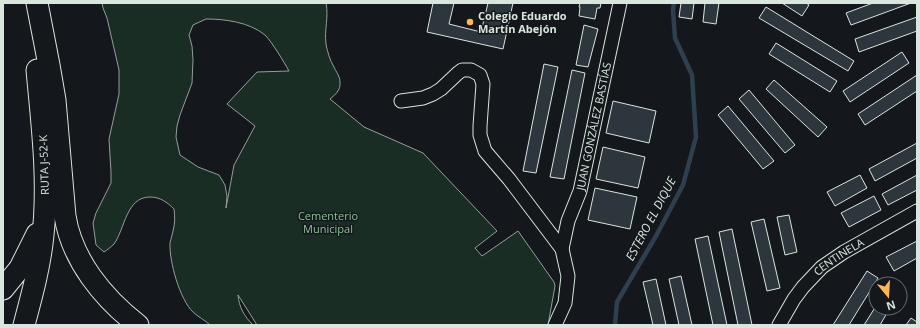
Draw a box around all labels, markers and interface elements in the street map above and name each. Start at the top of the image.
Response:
place label: Colegio Eduardo Martín Abejón [478,8,567,36]
marker: Colegio Eduardo Martín Abejón [465,17,475,27]
street label: JUAN GONZÁLEZ BASTÍAS [572,61,614,193]
street label: RUTA J-52-K [35,134,52,195]
water label: ESTERO EL DIQUE [621,173,680,264]
park label: Cementerio Municipal [298,208,358,236]
street label: CENTINELA [810,234,866,279]
north arrow [868,276,908,316]
text: N [885,297,898,315]

